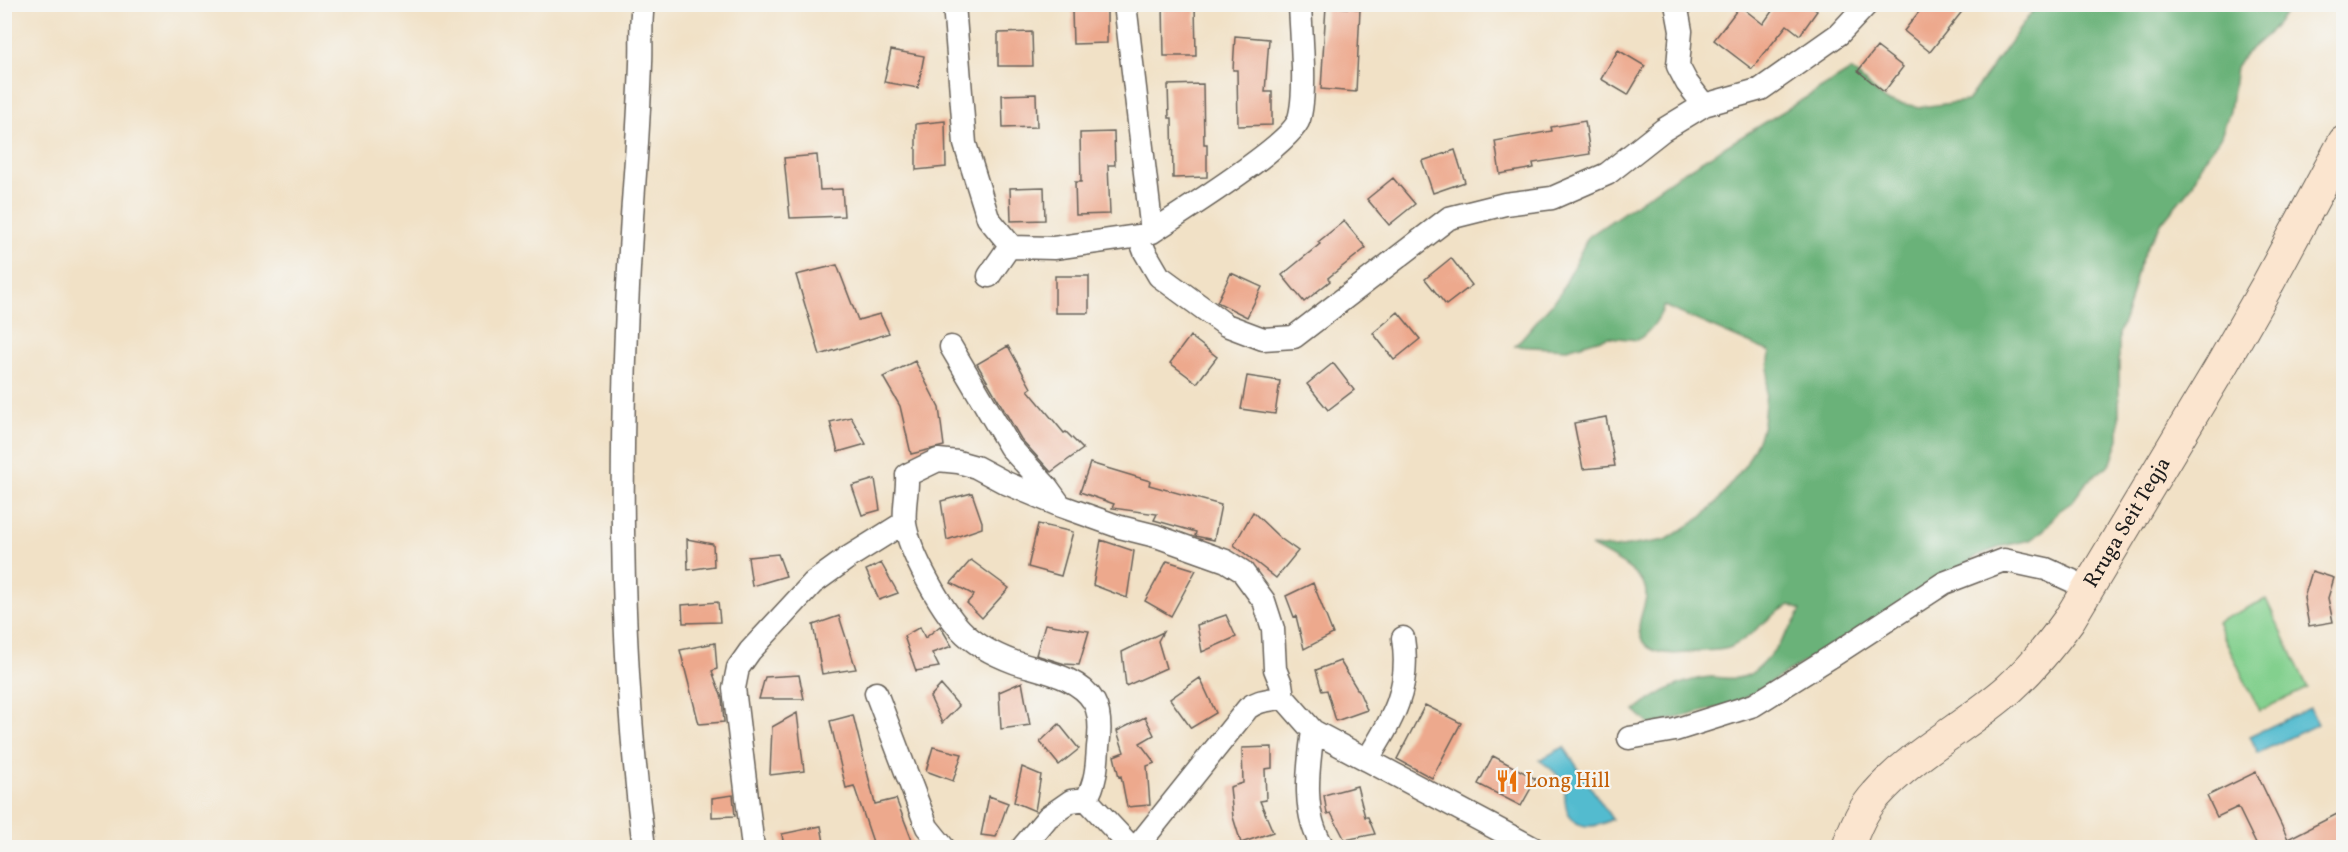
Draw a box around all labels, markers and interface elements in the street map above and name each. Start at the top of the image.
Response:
street label: Rruga Seit Teqja [2077,452,2178,593]
place label: Long Hill [1525,767,1610,796]
restaurant icon: Long Hill [1494,768,1520,794]

